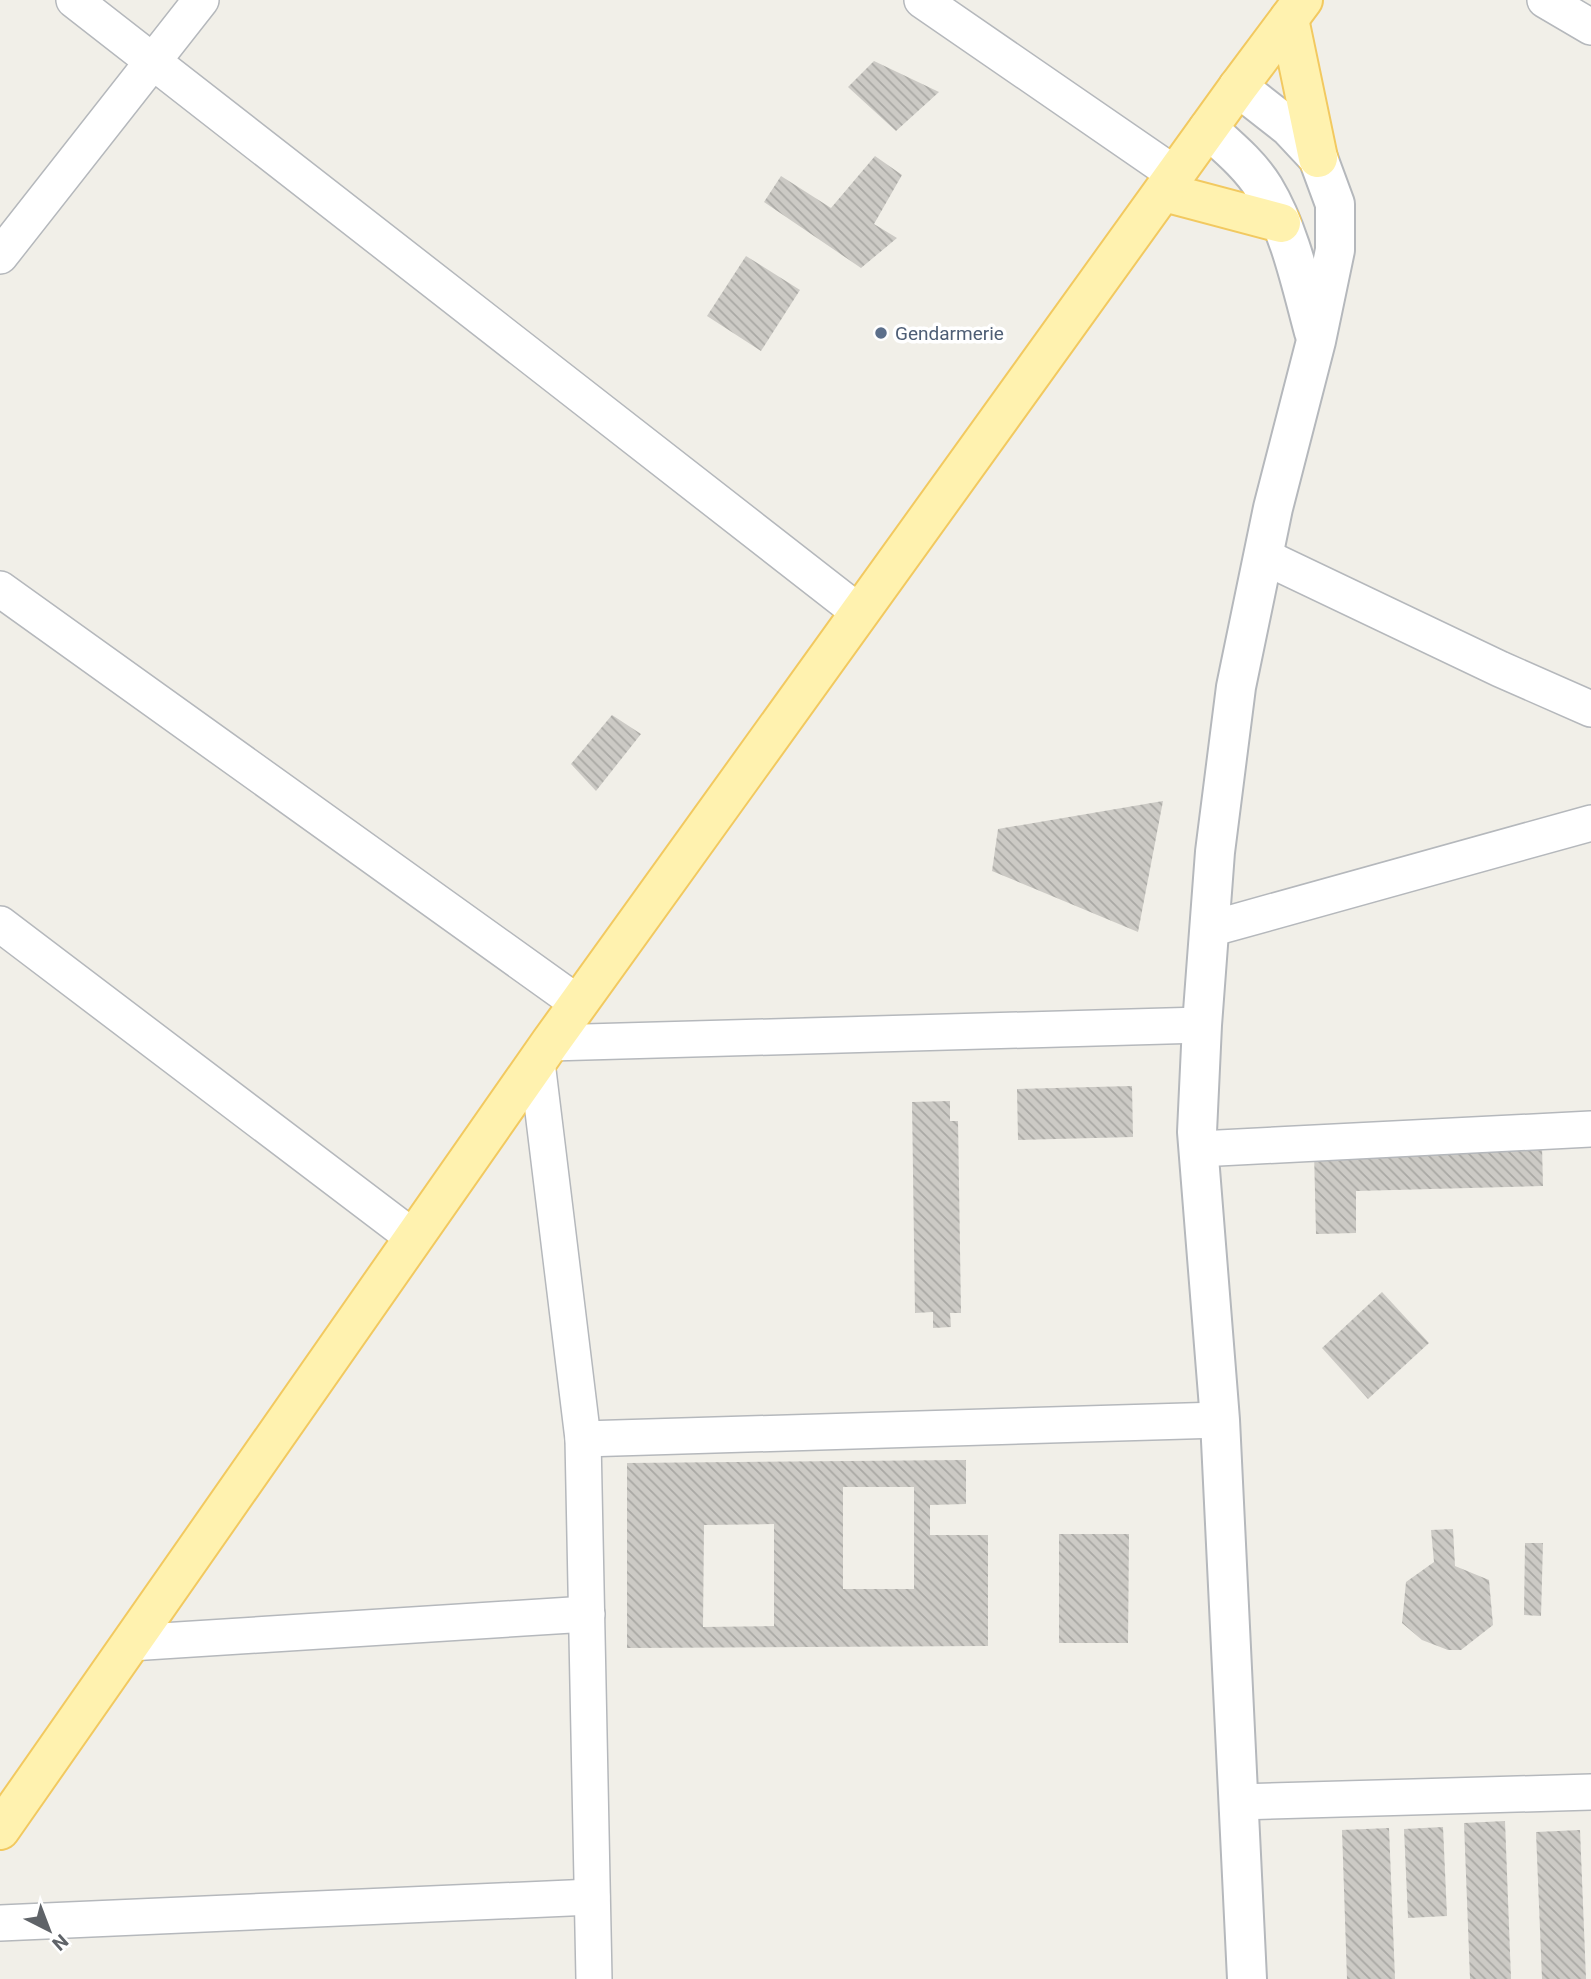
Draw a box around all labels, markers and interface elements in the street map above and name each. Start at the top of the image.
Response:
place label: Gendarmerie [895,322,1004,345]
marker: Gendarmerie [873,325,889,341]
north arrow [14,1895,84,1965]
text: N [47,1929,73,1955]

